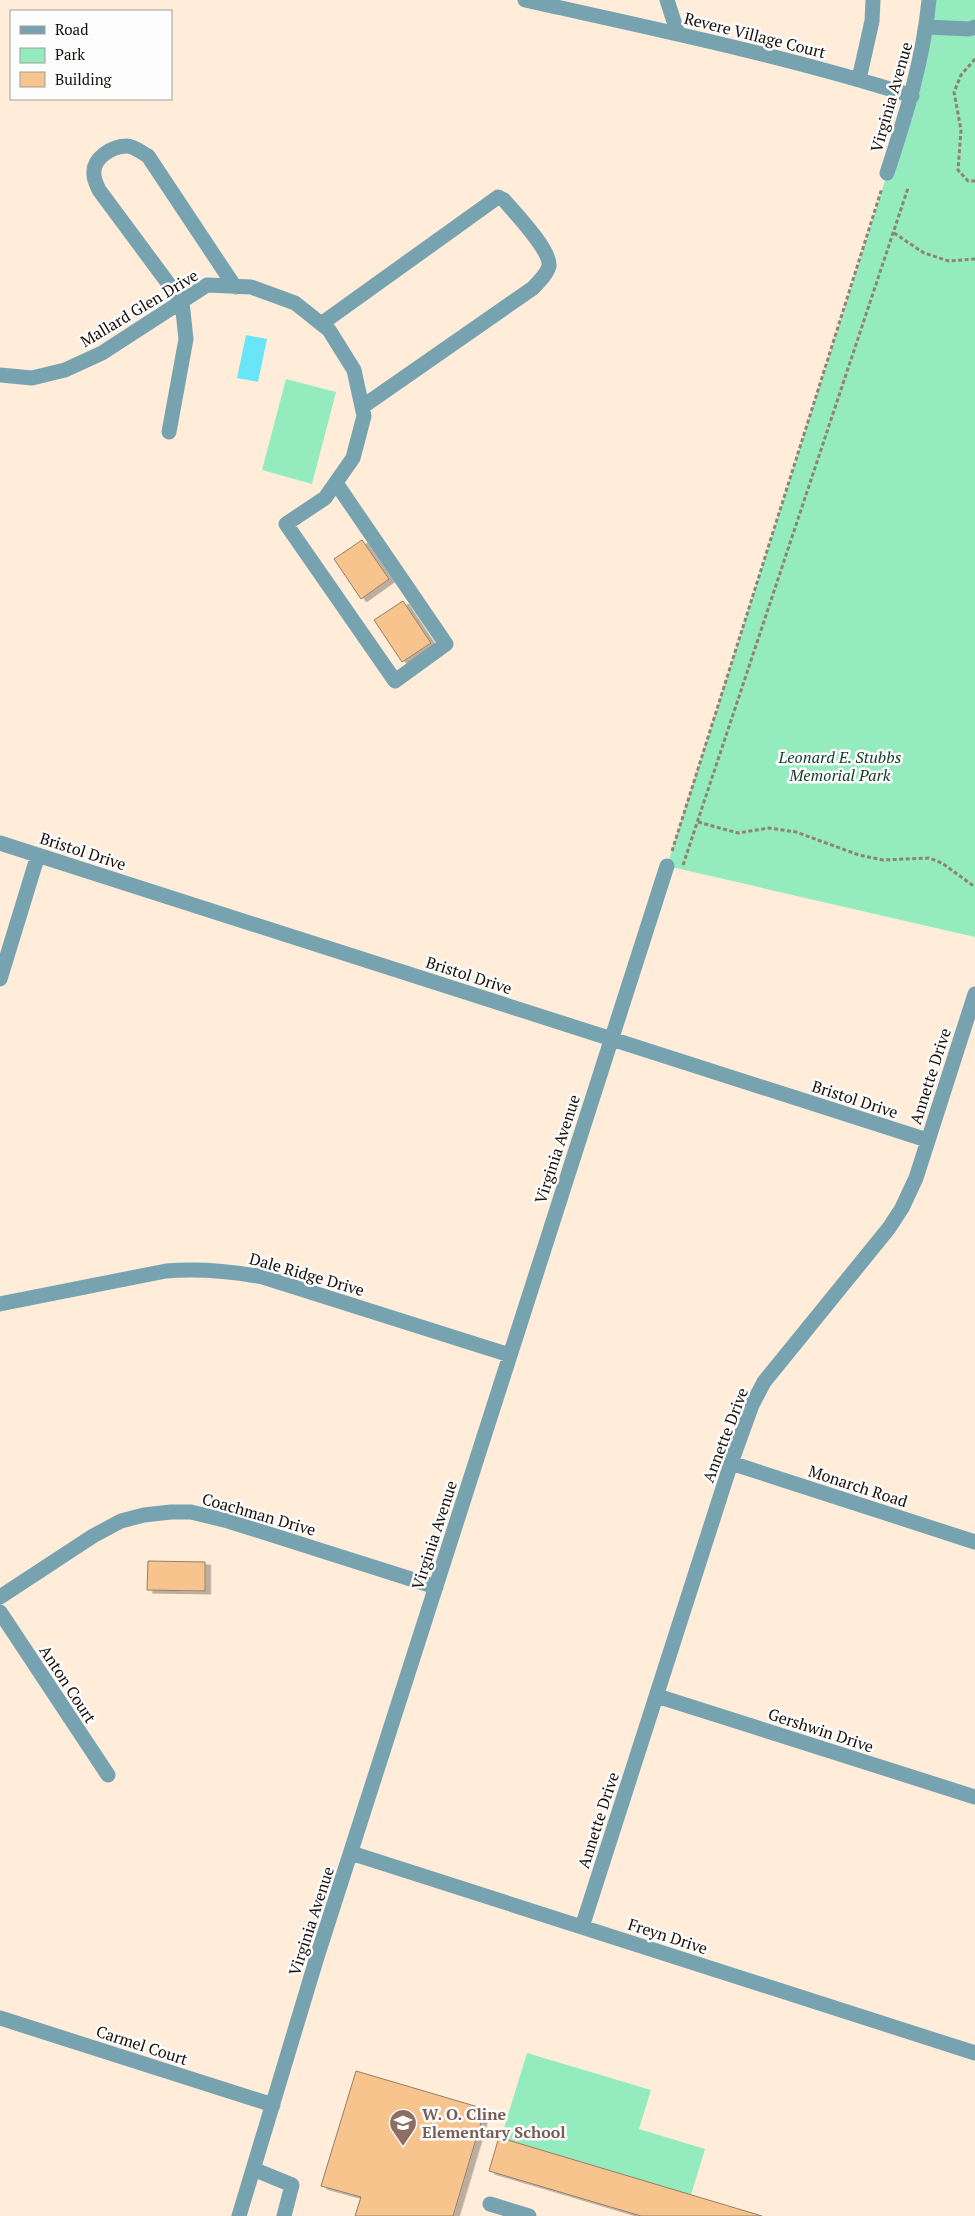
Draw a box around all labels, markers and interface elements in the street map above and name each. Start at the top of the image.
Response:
street label: Revere Village Court [682,7,828,63]
legend [10,10,172,100]
text: Road [55,19,88,39]
street label: Virginia Avenue [865,39,917,155]
text: Park [55,44,85,64]
text: Building [55,69,113,89]
street label: Mallard Glen Drive [76,264,202,352]
park label: Leonard E. Stubbs Memorial Park [778,746,902,786]
street label: Bristol Drive [37,827,129,875]
street label: Bristol Drive [423,951,515,999]
street label: Annette Drive [904,1025,956,1127]
street label: Bristol Drive [809,1075,901,1123]
street label: Virginia Avenue [529,1092,585,1206]
street label: Dale Ridge Drive [247,1247,367,1301]
street label: Annette Drive [697,1384,753,1486]
street label: Monarch Road [806,1460,910,1512]
street label: Virginia Avenue [406,1478,462,1592]
street label: Coachman Drive [200,1487,318,1541]
street label: Anton Court [35,1641,101,1727]
street label: Gershwin Drive [766,1703,876,1757]
street label: Annette Drive [572,1769,624,1871]
street label: Virginia Avenue [283,1864,339,1978]
street label: Freyn Drive [625,1913,711,1959]
street label: Carmel Court [93,2020,191,2070]
place label: W. O. Cline Elementary School [422,2103,566,2143]
school or university icon: W. O. Cline Elementary School [388,2108,418,2147]

